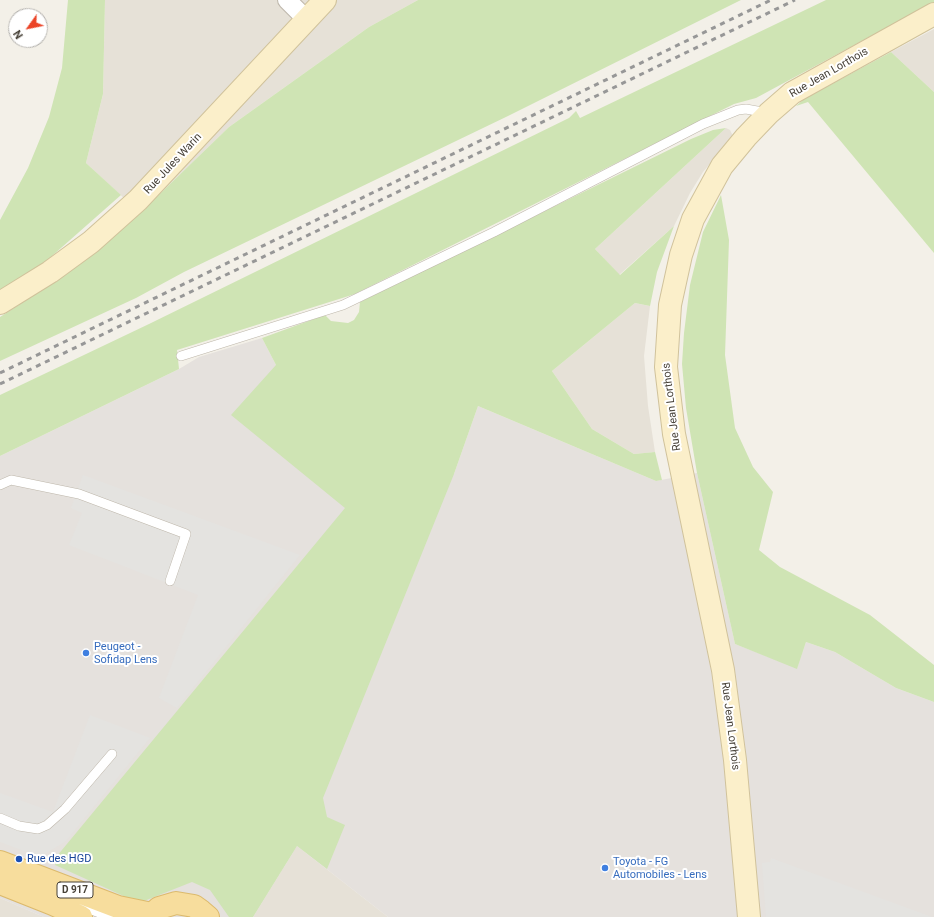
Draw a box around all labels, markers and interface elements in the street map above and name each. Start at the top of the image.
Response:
north arrow [8,8,48,48]
text: N [11,27,26,41]
street label: Rue Jean Lorthois [787,45,871,101]
street label: Rue Jules Warin [141,131,205,197]
street label: Rue Jean Lorthois [660,362,684,452]
place label: Peugeot - Sofidap Lens [94,640,158,666]
marker: Peugeot - Sofidap Lens [81,648,91,658]
street label: Rue Jean Lorthois [718,681,742,771]
place label: Rue des HGD [27,852,91,866]
marker: Rue des HGD [14,854,24,864]
place label: Toyota - FG Automobiles - Lens [613,855,707,881]
marker: Toyota - FG Automobiles - Lens [600,863,610,873]
road number: D 917 [57,882,93,898]

